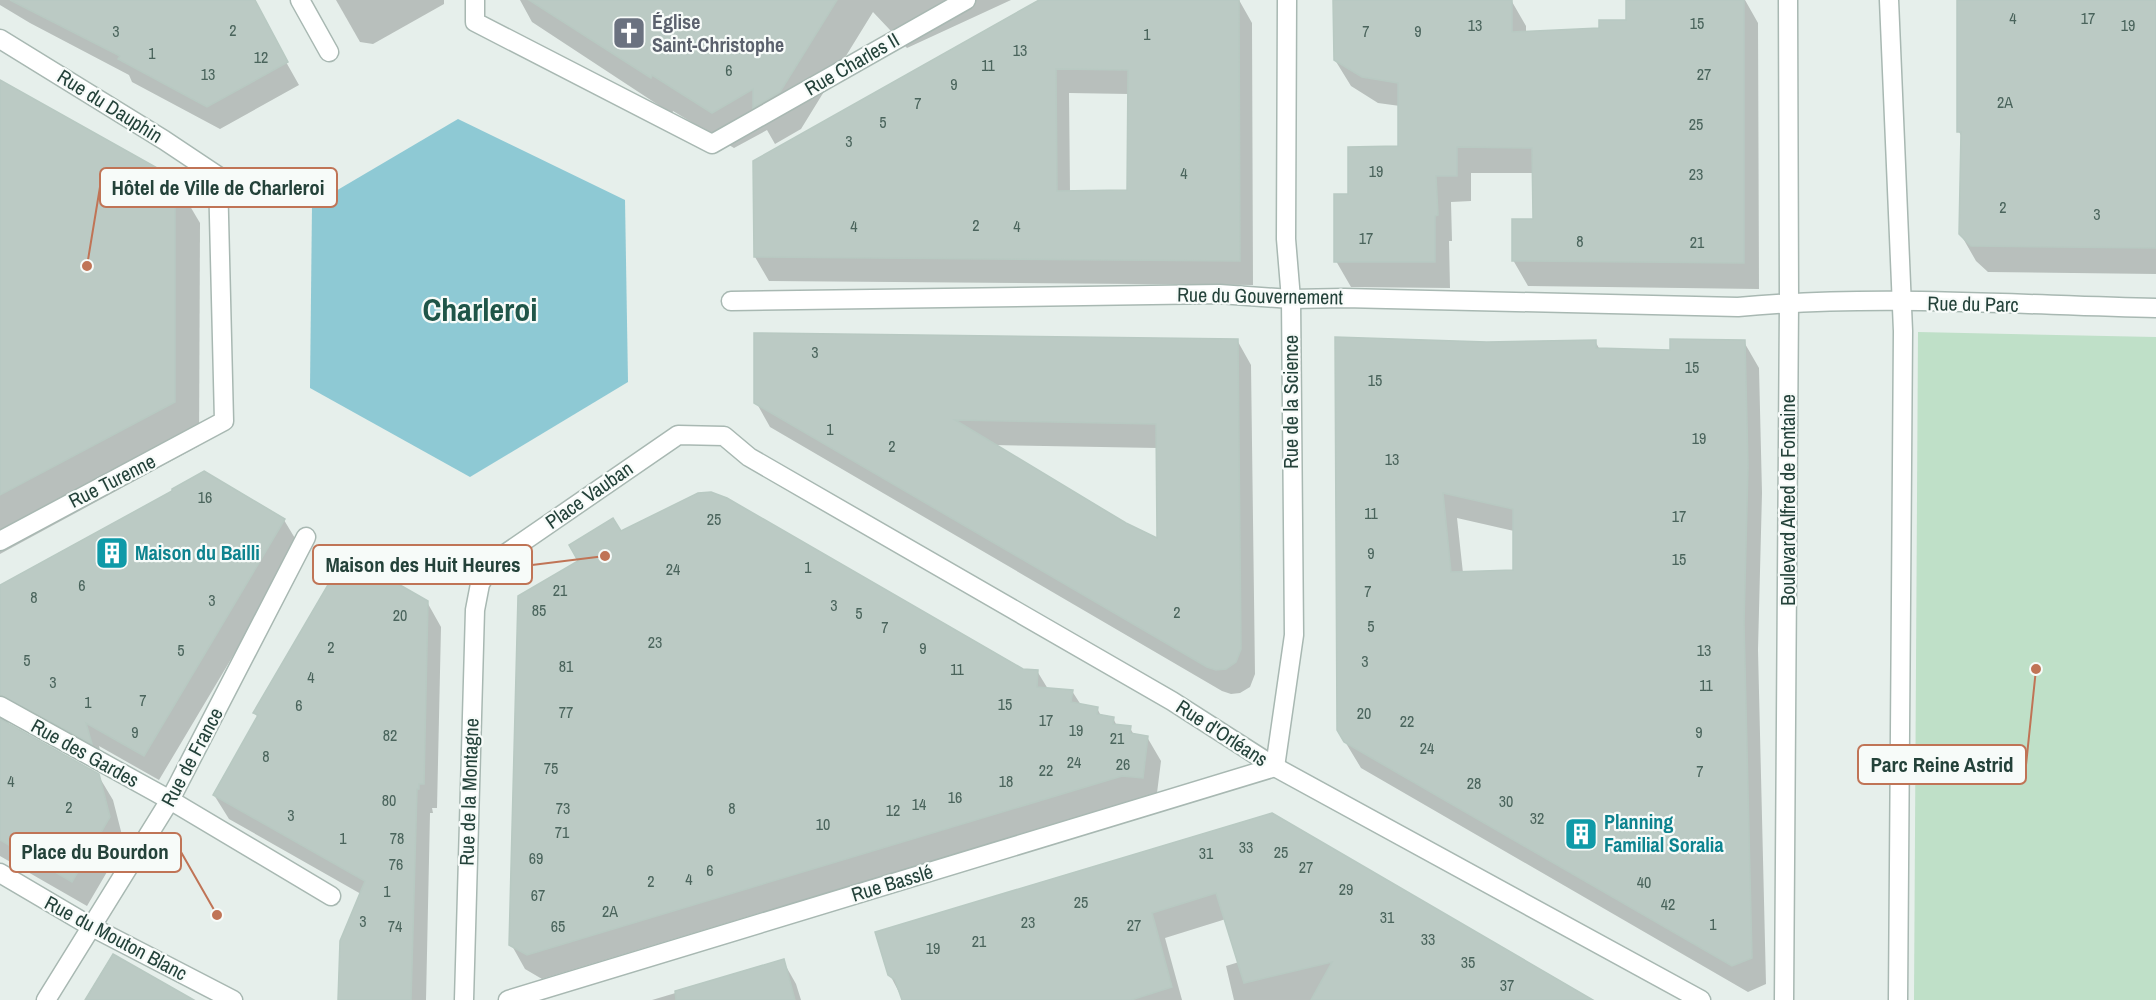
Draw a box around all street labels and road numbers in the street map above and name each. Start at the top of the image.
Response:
street label: Rue Charles II [800,26,904,101]
street label: Rue du Dauphin [52,62,168,149]
street label: Rue du Gouvernement [1177,281,1344,310]
street label: Rue du Parc [1927,289,2019,318]
street label: Rue de la Science [1277,335,1304,469]
street label: Boulevard Alfred de Fontaine [1774,394,1801,606]
street label: Rue Turenne [64,447,160,514]
street label: Place Vauban [540,455,638,535]
street label: Rue d'Orléans [1171,693,1273,772]
street label: Rue de France [154,703,229,811]
street label: Rue des Gardes [26,712,144,793]
street label: Rue de la Montagne [452,718,485,866]
street label: Rue Basslé [848,857,936,908]
street label: Rue du Mouton Blanc [40,889,192,987]

